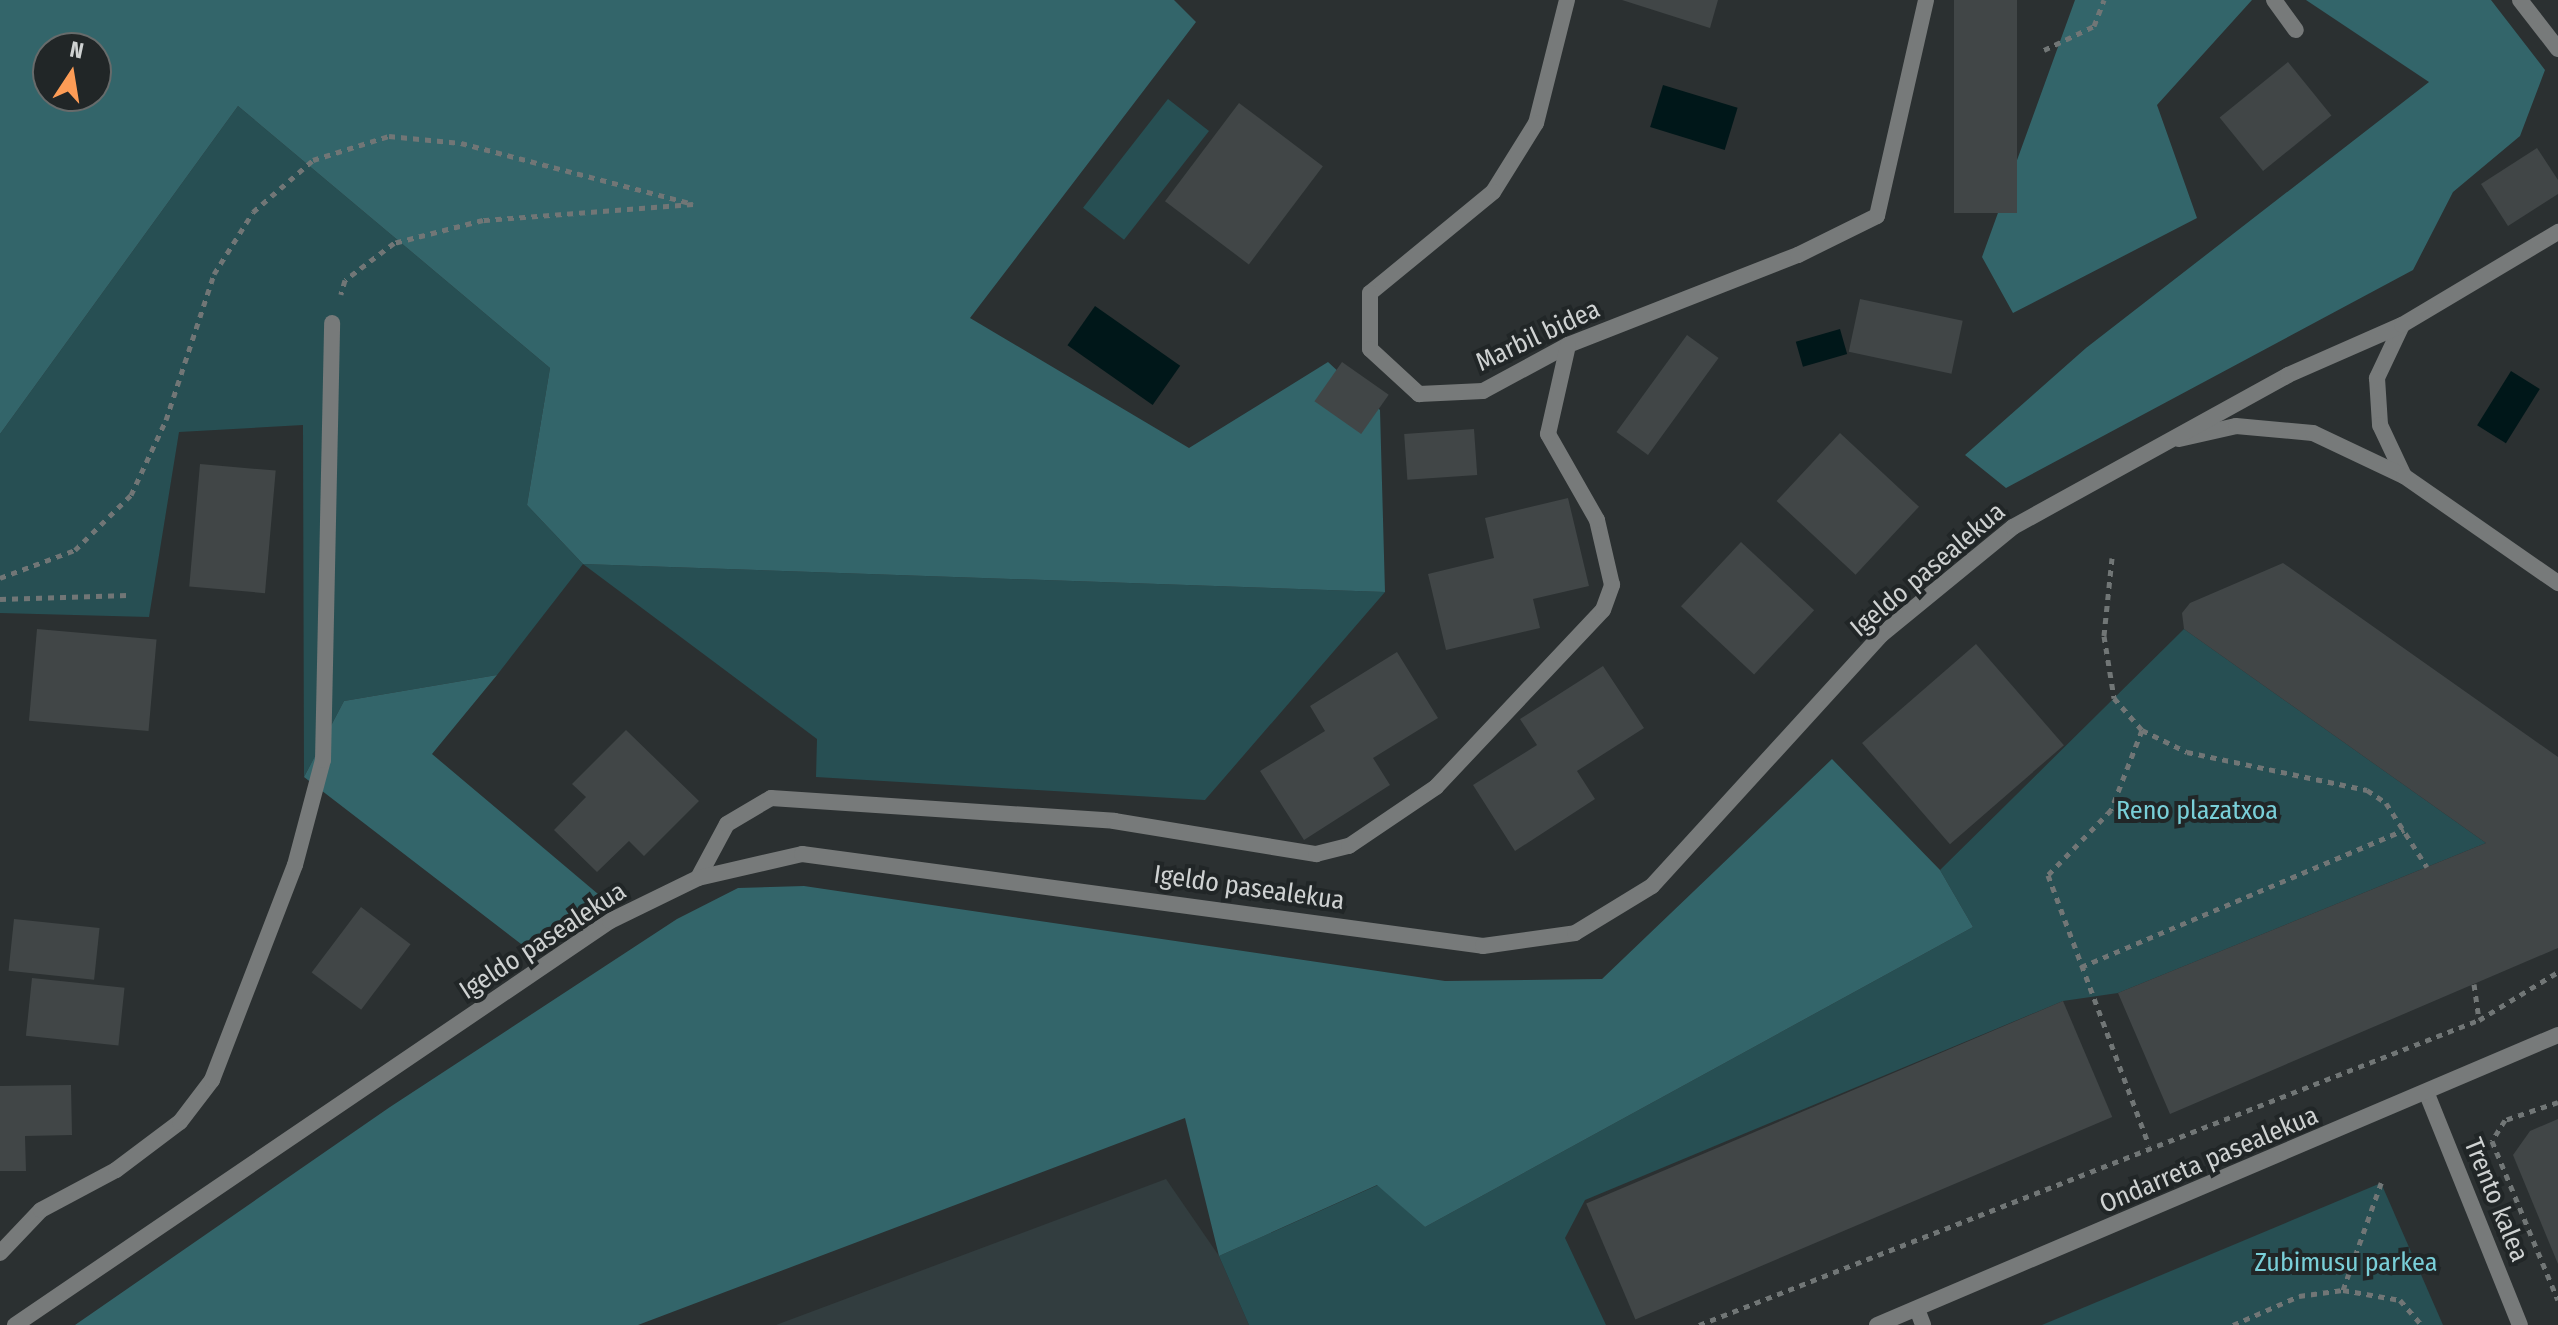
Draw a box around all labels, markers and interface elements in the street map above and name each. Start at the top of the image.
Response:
north arrow [32,32,112,112]
text: N [67,35,86,65]
street label: Marbil bidea [1471,294,1605,378]
street label: Igeldo pasealekua [1844,496,2012,644]
park label: Reno plazatxoa [2116,795,2278,827]
street label: Igeldo pasealekua [1152,859,1346,917]
street label: Igeldo pasealekua [454,876,632,1006]
street label: Ondarreta pasealekua [2095,1100,2323,1220]
street label: Trento kalea [2457,1134,2535,1266]
park label: Zubimusu parkea [2255,1247,2437,1279]

